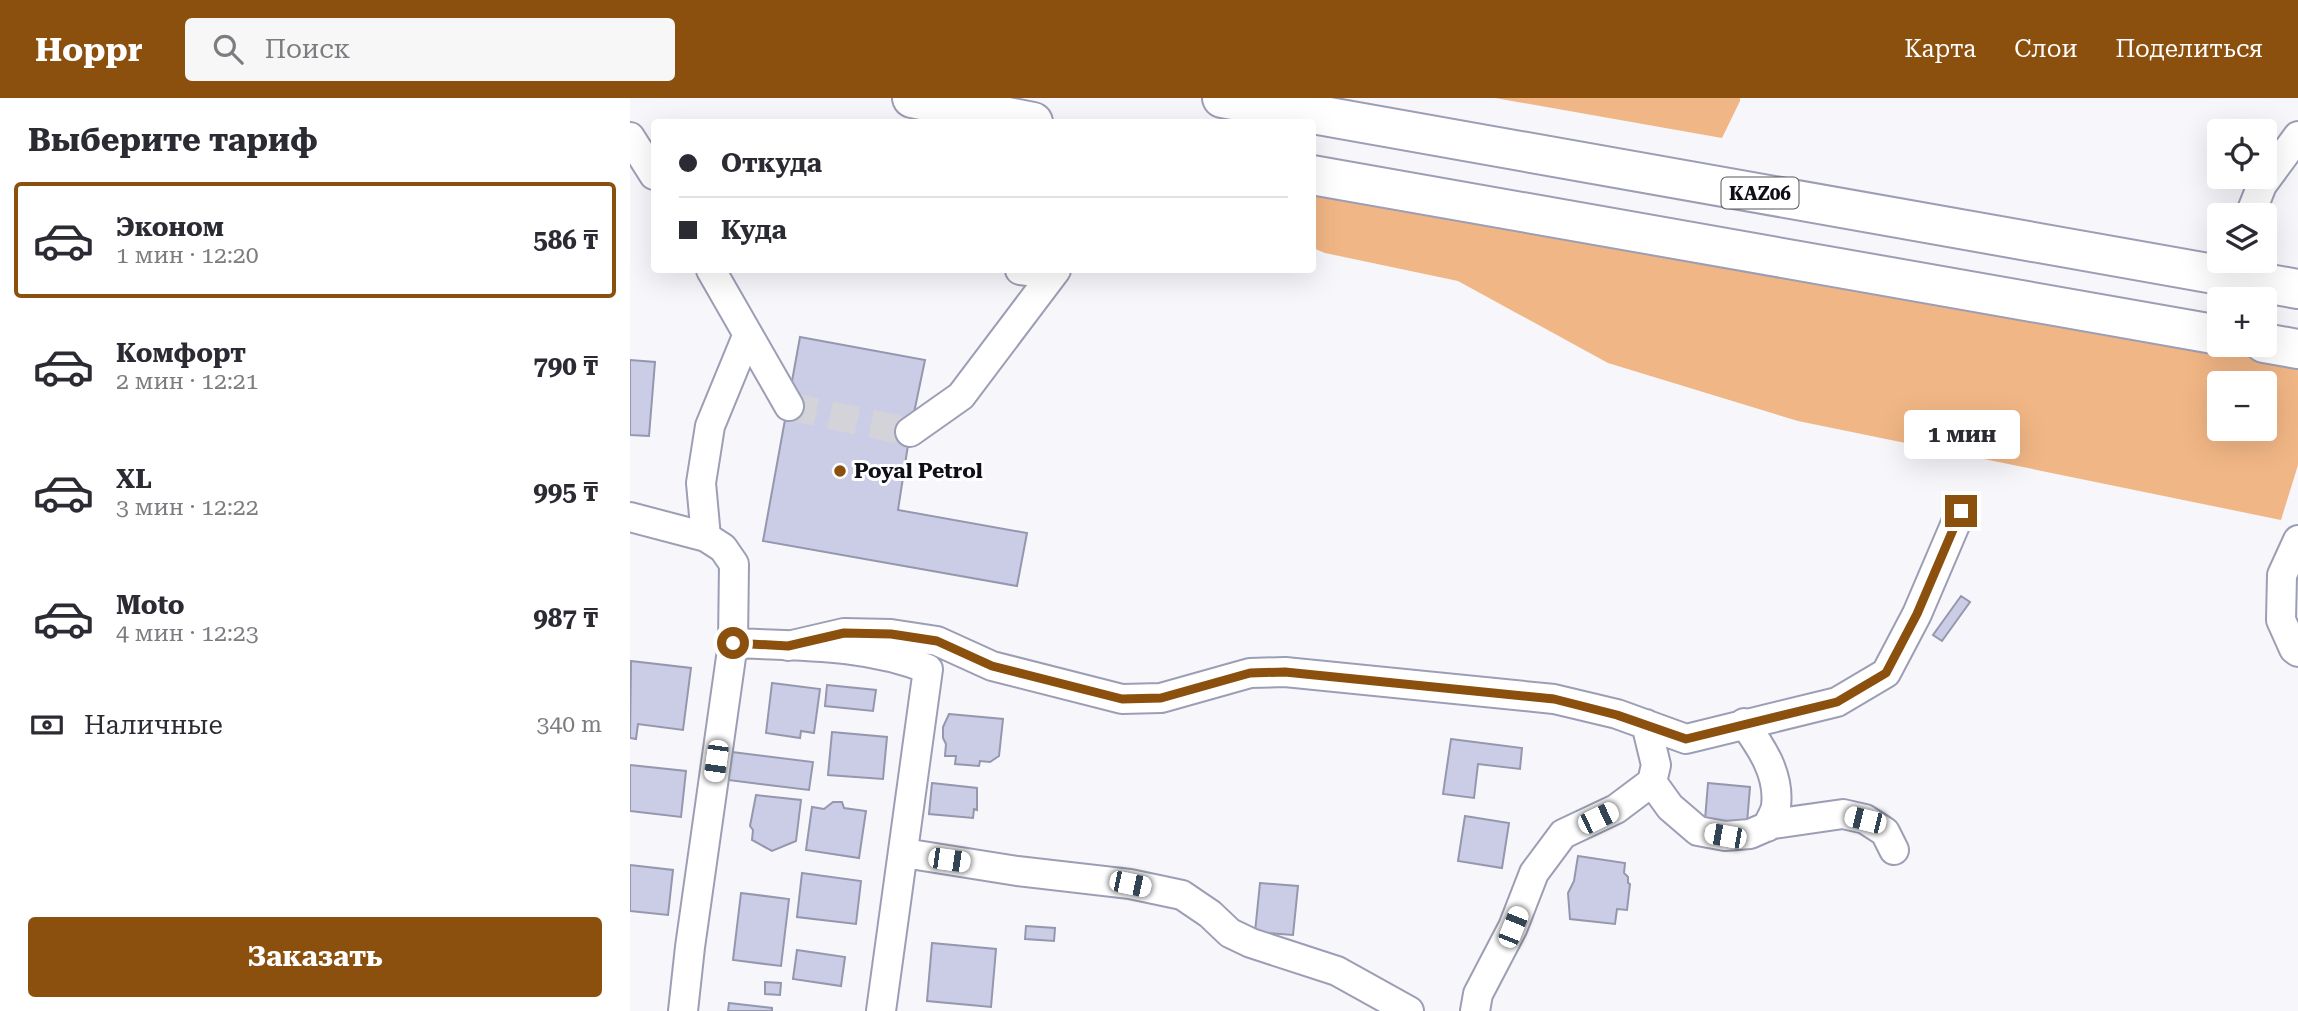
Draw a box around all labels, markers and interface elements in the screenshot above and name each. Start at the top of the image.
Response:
search box [185,18,675,81]
text: Hoppr [35,30,143,69]
icon: search [209,30,247,68]
text: Поиск [265,34,350,64]
text: Карта [1904,35,1976,63]
text: Слои [2014,35,2077,63]
text: Поделиться [2115,35,2263,63]
map controls [2207,119,2277,441]
button: locate [2207,119,2277,189]
text: Выберите тариф [28,121,318,159]
text: Откуда [721,148,822,178]
road number: KАZ06 [1722,178,1798,208]
button: layers [2207,203,2277,273]
icon: car [32,209,95,272]
text: Эконом [116,212,224,242]
text: Куда [721,215,787,245]
text: 586 ₸ [533,225,598,255]
text: 1 мин · 12:20 [116,242,259,269]
button: + [2207,287,2277,357]
icon: car [32,335,95,398]
text: Комфорт [116,338,246,368]
text: 790 ₸ [533,351,598,381]
text: 2 мин · 12:21 [116,368,259,395]
button: − [2207,371,2277,441]
callout: 1 мин [1903,410,2019,458]
text: 1 мин [1928,421,1996,448]
place label: Poyal Petrol [854,459,983,483]
icon: car [32,461,95,524]
marker: Poyal Petrol [832,463,848,479]
text: XL [116,464,152,494]
text: 995 ₸ [533,477,598,507]
text: 3 мин · 12:22 [116,494,259,521]
route end [1945,495,1977,527]
icon: car [32,587,95,650]
text: Moto [116,590,185,620]
text: 987 ₸ [533,603,598,633]
text: 4 мин · 12:23 [116,620,259,647]
route start [717,627,749,659]
icon: cash [28,706,66,744]
text: Наличные [84,710,223,740]
text: 340 m [537,711,602,738]
car [703,739,730,783]
car [1575,799,1622,837]
car [1843,805,1888,835]
car [1703,822,1748,850]
car [927,847,972,873]
car [1108,869,1153,899]
car [1496,904,1531,950]
button: Заказать [28,917,602,997]

